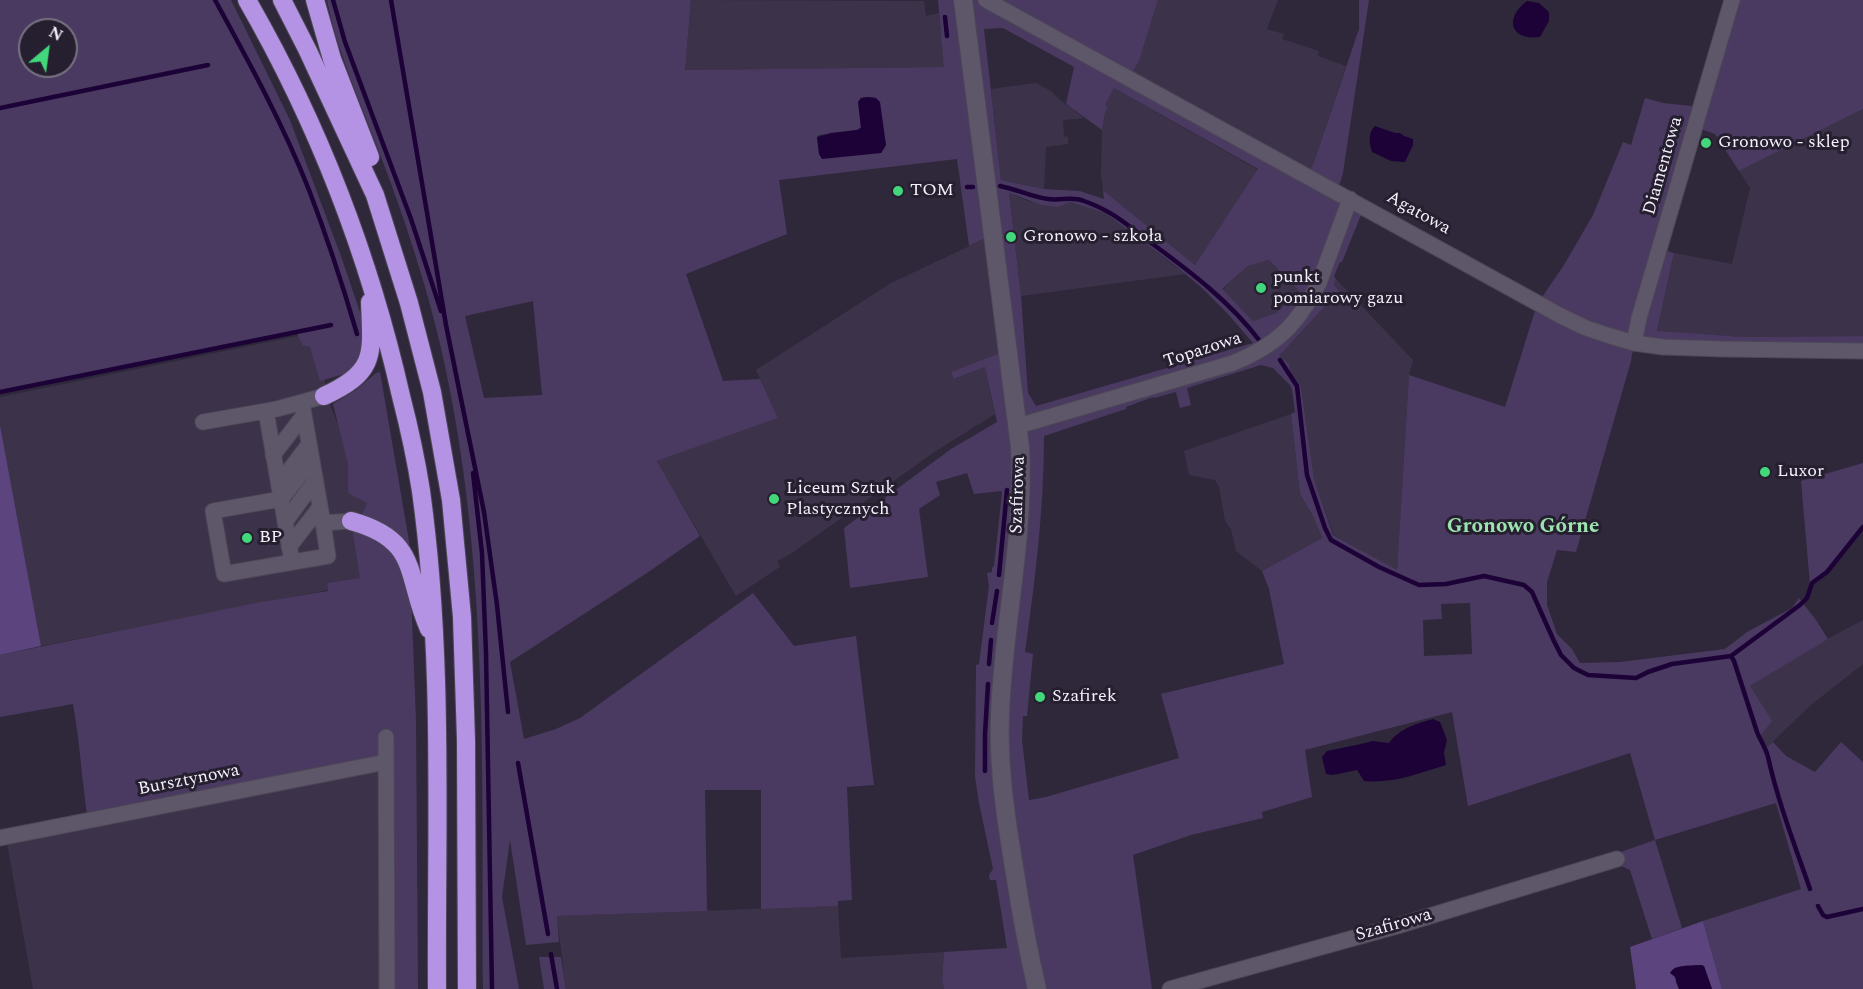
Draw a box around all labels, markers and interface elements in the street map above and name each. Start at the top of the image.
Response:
north arrow [18,18,78,78]
text: N [44,20,67,48]
street label: Diamentowa [1640,114,1688,218]
place label: Gronowo - sklep [1718,132,1850,154]
marker: Gronowo - sklep [1699,136,1713,150]
place label: TOM [910,180,954,202]
marker: TOM [891,184,905,198]
street label: Agatowa [1382,188,1454,240]
place label: Gronowo - szkoła [1023,226,1162,248]
marker: Gronowo - szkoła [1004,230,1018,244]
place label: punkt pomiarowy gazu [1273,267,1403,310]
marker: punkt pomiarowy gazu [1254,281,1268,295]
street label: Topazowa [1161,328,1245,374]
street label: Szafirowa [1007,456,1031,534]
place label: Luxor [1777,461,1824,483]
marker: Luxor [1758,465,1772,479]
place label: Liceum Sztuk Plastycznych [786,478,895,520]
marker: Liceum Sztuk Plastycznych [767,492,781,506]
district label: Gronowo Górne [1447,515,1599,541]
place label: BP [259,527,282,549]
marker: BP [240,531,254,545]
place label: Szafirek [1052,686,1117,708]
marker: Szafirek [1033,690,1047,704]
street label: Bursztynowa [136,761,242,801]
street label: Szafirowa [1354,905,1434,947]

